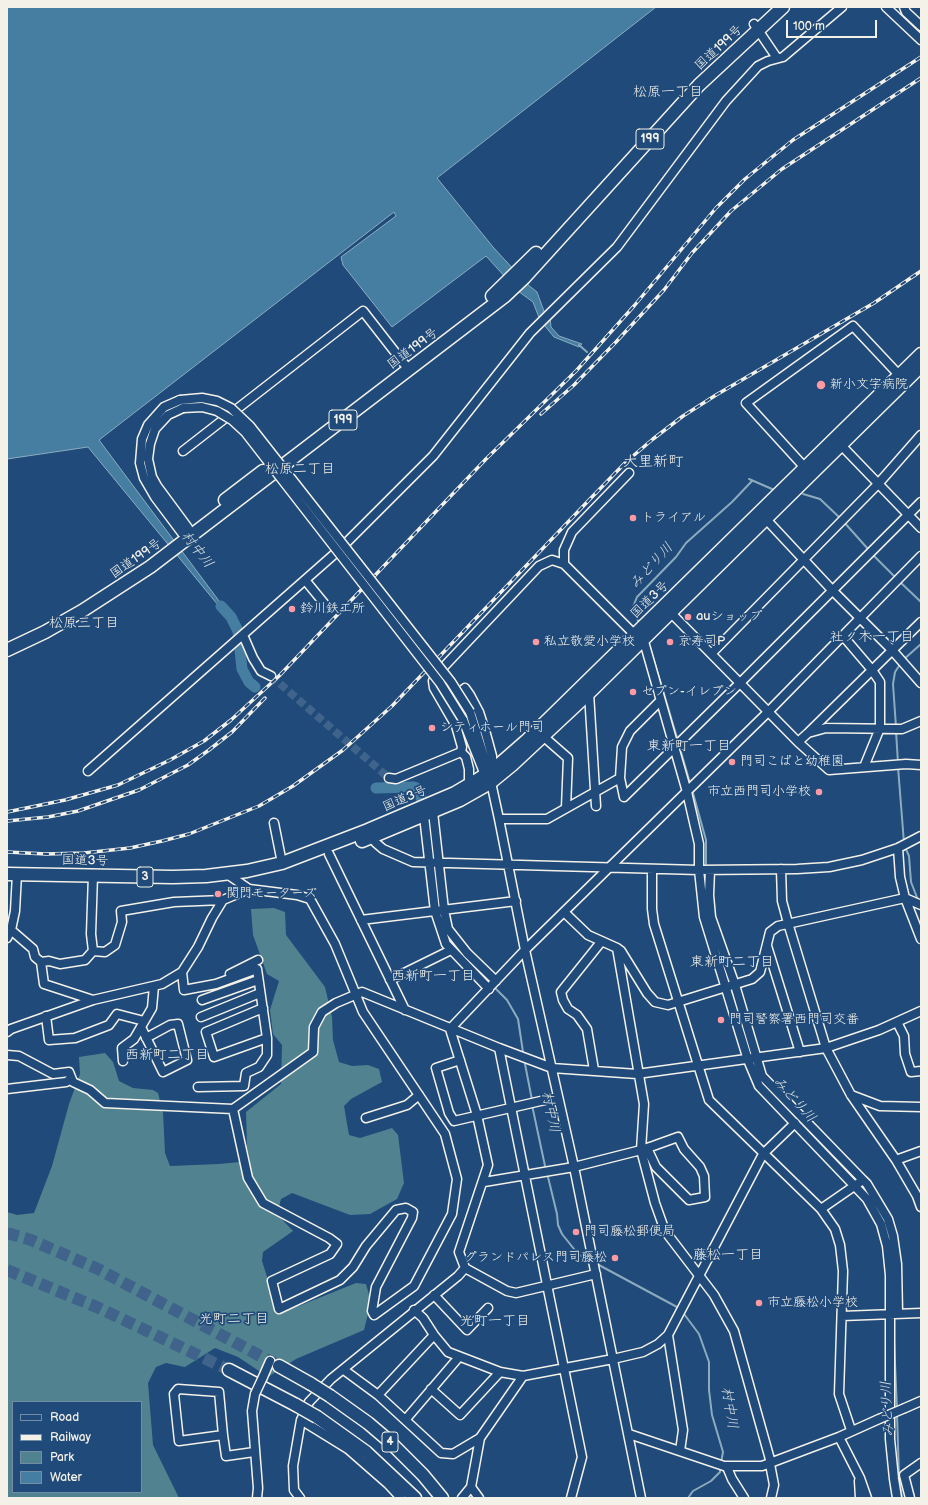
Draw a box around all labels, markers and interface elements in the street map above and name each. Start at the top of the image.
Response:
scale bar [788,12,879,38]
text: 100 m [793,19,825,34]
street label: 国道199号 [692,22,746,74]
district label: 松原一丁目 [633,84,703,100]
road number: 199 [636,129,664,149]
street label: 国道199号 [385,325,441,373]
place label: 新小文字病院 [830,377,908,393]
marker: 新小文字病院 [815,379,827,391]
road number: 199 [329,410,357,430]
district label: 大里新町 [623,453,683,471]
district label: 松原二丁目 [265,461,335,477]
place label: トライアル [641,510,706,526]
marker: トライアル [628,513,638,523]
water label: 村中川 [177,528,217,572]
street label: 国道199号 [107,536,165,582]
water label: みどり川 [627,540,677,592]
street label: 国道3号 [628,578,672,622]
place label: 鈴川鉄工所 [300,601,365,617]
marker: 鈴川鉄工所 [287,604,297,614]
place label: auショップ [696,609,763,625]
marker: auショップ [683,612,693,622]
district label: 松原三丁目 [49,615,119,631]
district label: 社ノ木一丁目 [830,629,914,645]
place label: 私立敬愛小学校 [544,634,635,650]
place label: 京寿司P [678,634,725,650]
marker: 私立敬愛小学校 [531,637,541,647]
marker: 京寿司P [665,637,675,647]
place label: セブン-イレブン [641,684,737,700]
marker: セブン-イレブン [628,687,638,697]
place label: シティホール門司 [440,720,544,736]
marker: シティホール門司 [427,723,437,733]
district label: 東新町一丁目 [647,738,731,754]
place label: 門司こばと幼稚園 [740,754,844,770]
marker: 門司こばと幼稚園 [727,757,737,767]
street label: 国道3号 [380,783,430,815]
place label: 市立西門司小学校 [707,784,811,800]
marker: 市立西門司小学校 [814,787,824,797]
street label: 国道3号 [61,853,109,869]
road number: 3 [137,867,153,887]
place label: 関門モーターズ [226,886,317,902]
marker: 関門モーターズ [213,889,223,899]
district label: 東新町二丁目 [690,954,774,970]
district label: 西新町一丁目 [391,968,475,984]
place label: 門司警察署西門司交番 [729,1012,859,1028]
marker: 門司警察署西門司交番 [716,1015,726,1025]
district label: 西新町二丁目 [125,1047,209,1063]
water label: みどり川 [769,1074,819,1126]
water label: 村中川 [538,1090,562,1134]
place label: 門司藤松郵便局 [584,1224,675,1240]
marker: 門司藤松郵便局 [571,1227,581,1237]
district label: 藤松一丁目 [693,1247,763,1263]
place label: グランドパレス門司藤松 [464,1250,607,1266]
marker: グランドパレス門司藤松 [610,1253,620,1263]
place label: 市立藤松小学校 [767,1295,858,1311]
marker: 市立藤松小学校 [754,1298,764,1308]
district label: 光町二丁目 [199,1311,269,1327]
district label: 光町一丁目 [460,1313,530,1329]
water label: みどり川 [878,1381,898,1437]
water label: 村中川 [717,1386,741,1430]
legend [12,1401,142,1493]
text: Road [50,1410,79,1425]
text: Railway [50,1430,91,1445]
road number: 4 [382,1432,398,1452]
text: Park [50,1450,74,1465]
text: Water [50,1470,82,1485]

